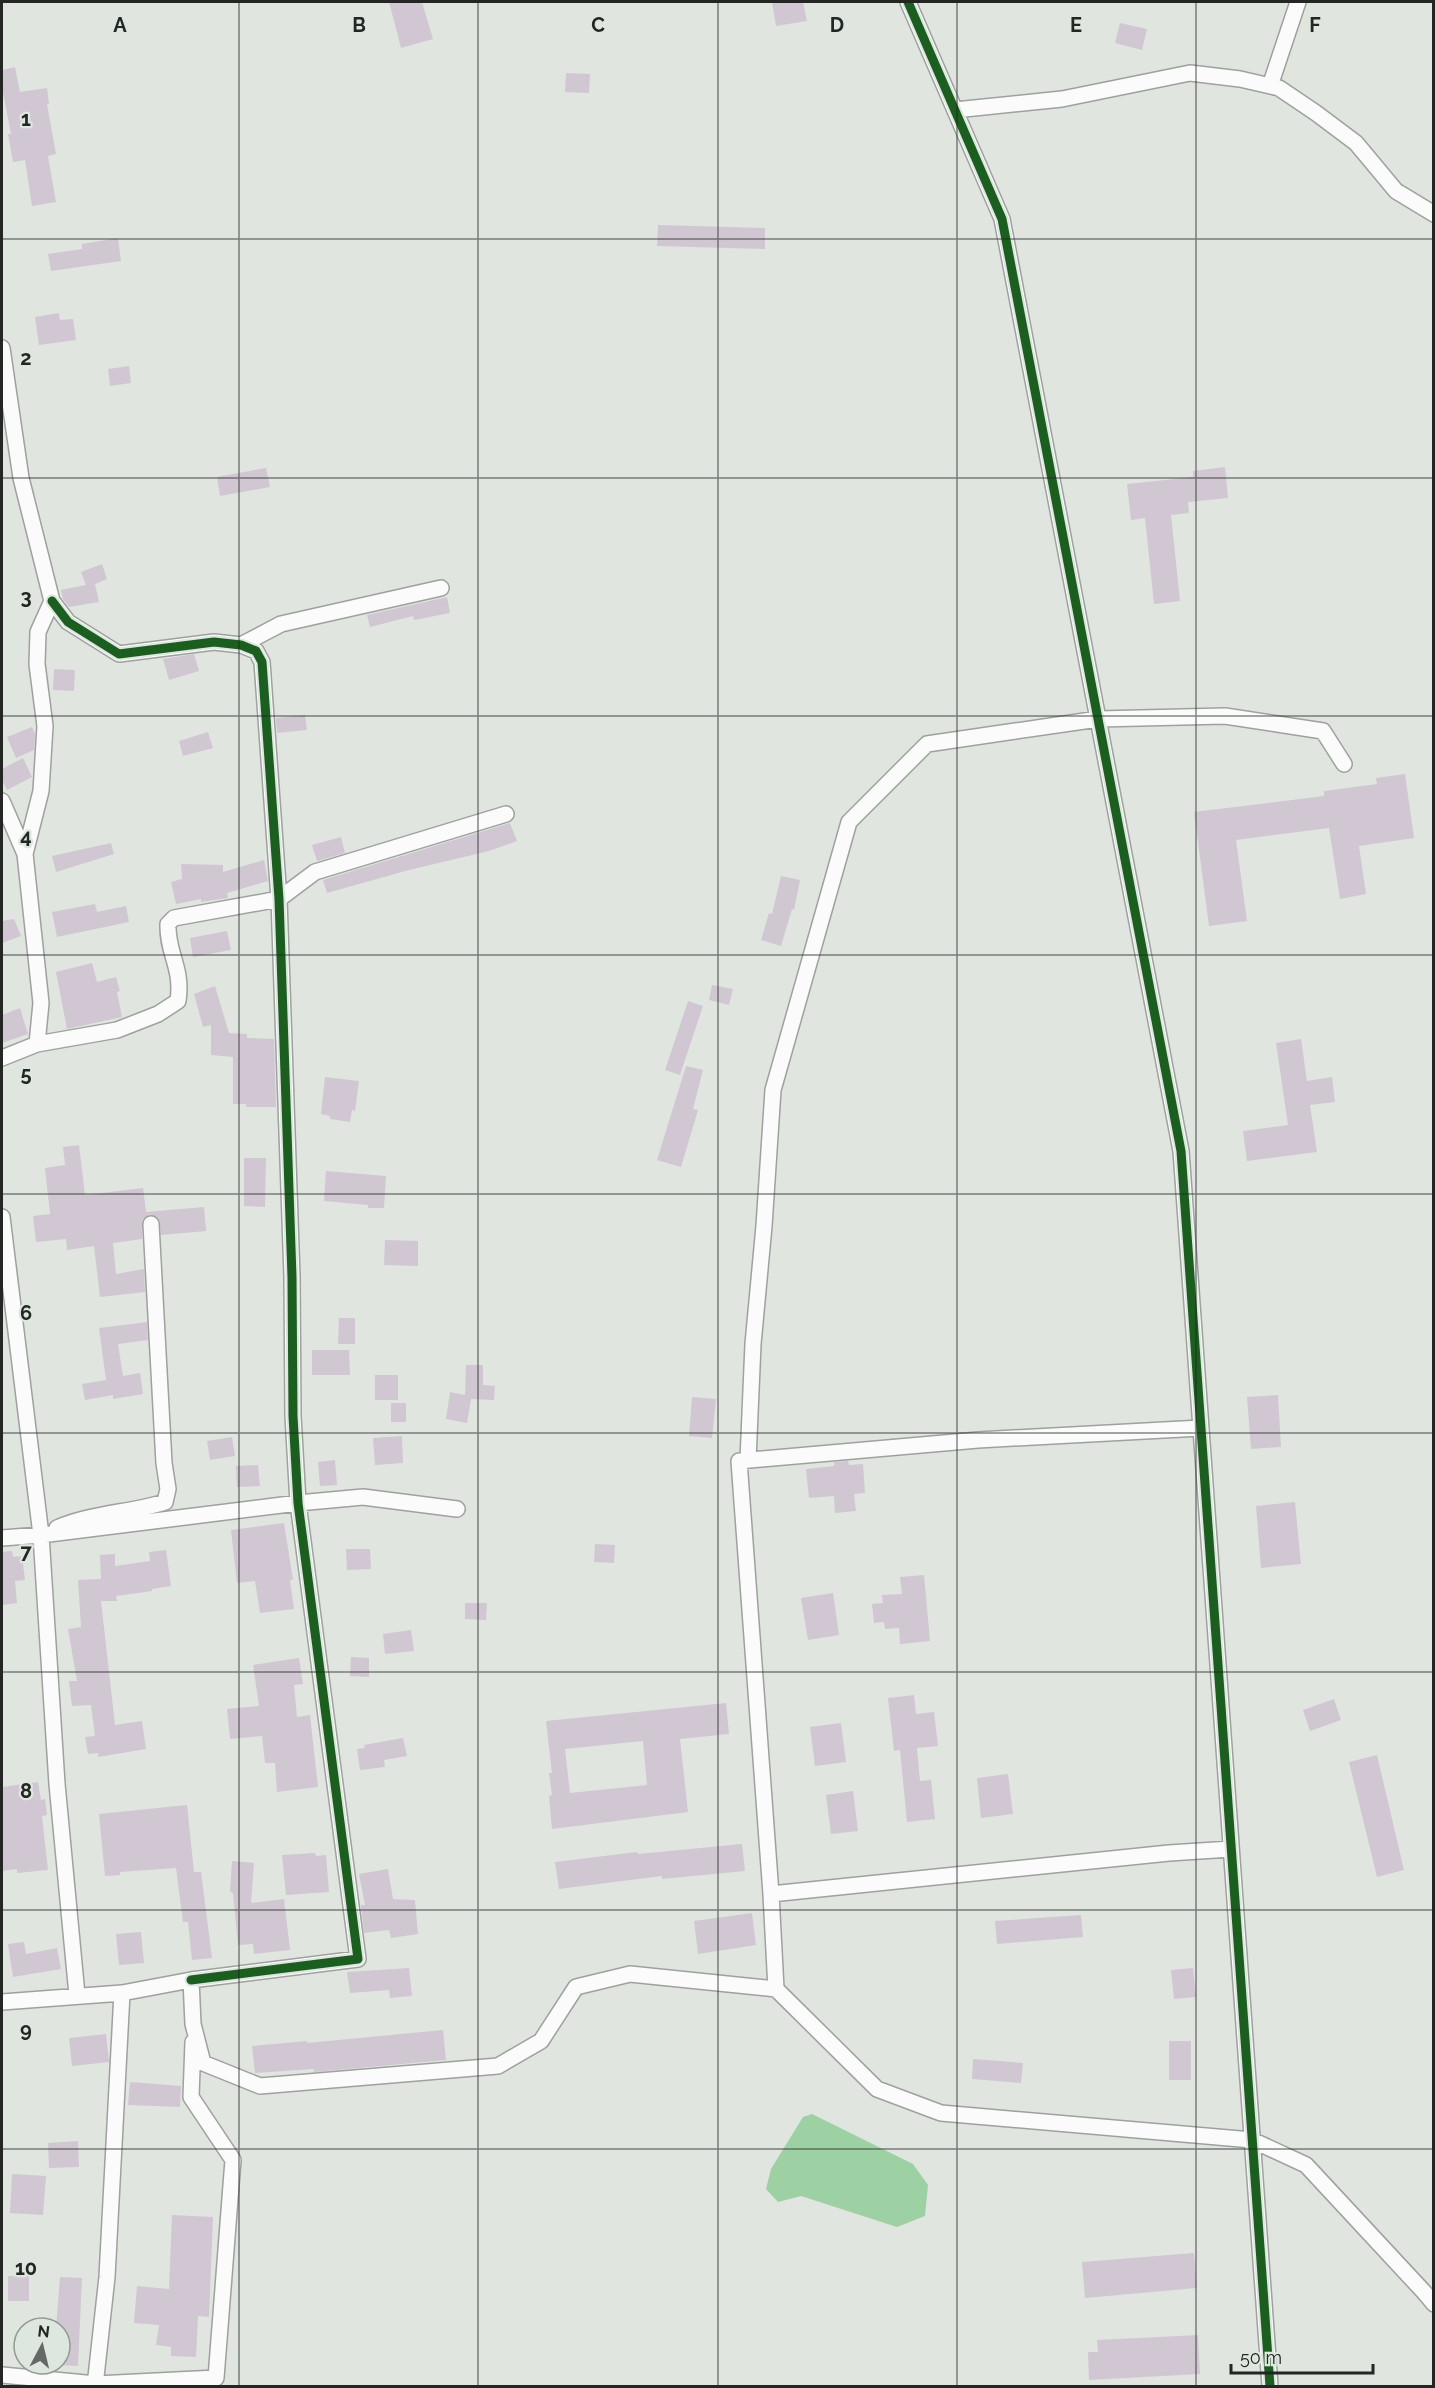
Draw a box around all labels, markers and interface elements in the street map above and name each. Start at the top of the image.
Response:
text: A [113,13,127,37]
text: B [352,13,366,37]
text: C [591,13,605,37]
text: D [830,13,844,37]
text: E [1070,13,1082,37]
text: F [1309,13,1321,37]
text: 1 [21,107,31,131]
text: 2 [20,346,32,370]
text: 3 [20,585,32,609]
text: 4 [20,824,32,848]
text: 5 [20,1062,32,1086]
text: 6 [20,1301,32,1325]
text: 7 [20,1540,32,1564]
text: 8 [20,1779,32,1803]
text: 9 [20,2018,32,2042]
text: 10 [15,2256,37,2280]
north arrow [12,2316,72,2376]
text: N [37,2321,51,2342]
scale bar [1231,2337,1374,2375]
text: 50 m [1240,2347,1282,2368]

